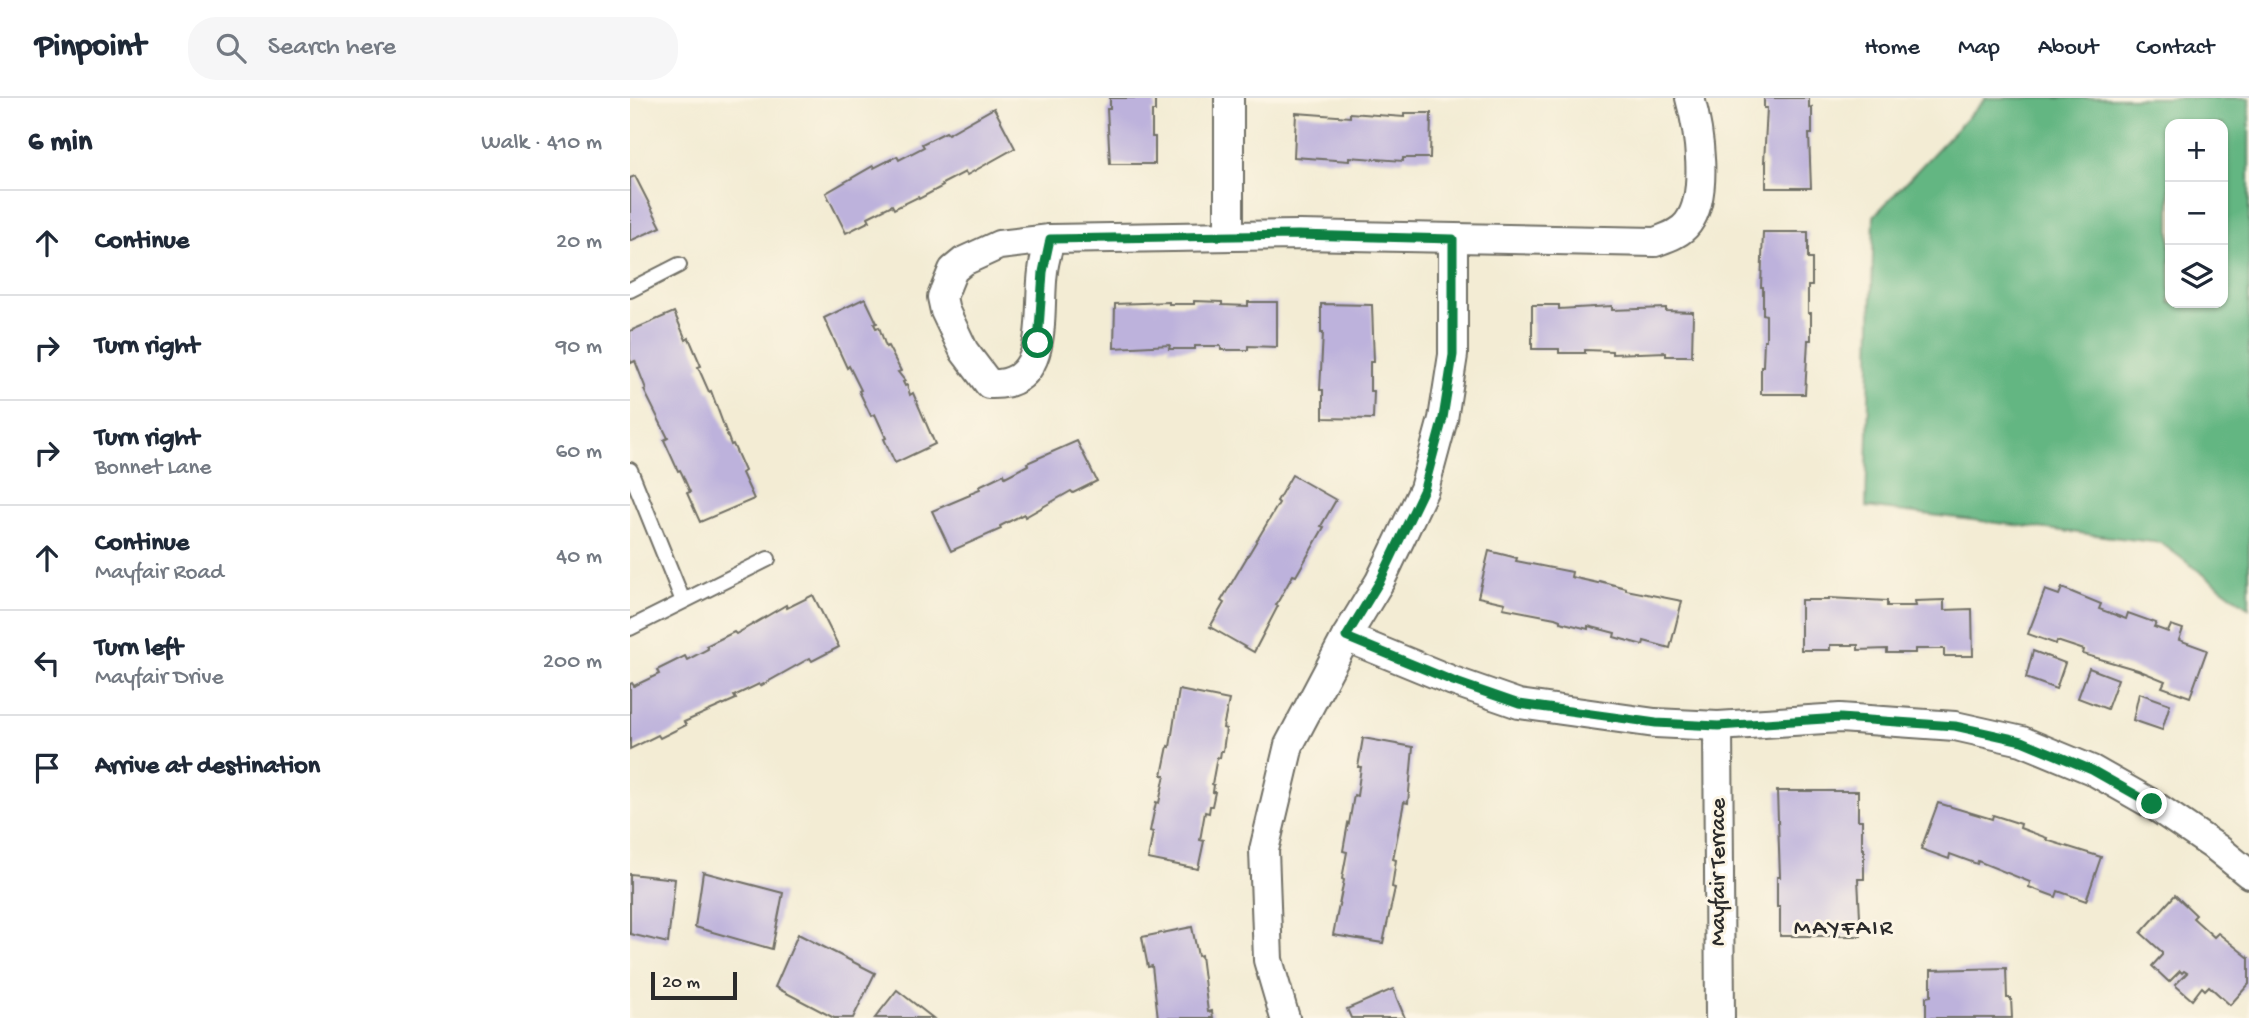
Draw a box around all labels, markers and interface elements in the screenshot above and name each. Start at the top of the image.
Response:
search box [188,17,678,80]
text: Pinpoint [35,29,146,67]
icon: search [212,29,250,67]
text: Search here [268,33,396,64]
text: Home [1864,34,1920,63]
text: Map [1958,34,2000,63]
text: About [2038,34,2098,63]
text: Contact [2136,34,2214,63]
map controls [2165,119,2228,308]
button: + [2165,119,2228,182]
text: 6 min [28,126,92,161]
text: Walk · 410 m [481,130,602,157]
button: − [2165,182,2228,245]
icon: ahead [28,224,66,262]
text: Continue [95,227,189,258]
text: 20 m [556,229,602,256]
button: layers [2165,245,2228,308]
route start [1022,327,1053,358]
icon: right [28,329,66,367]
text: Turn right [95,332,199,363]
text: 90 m [556,334,602,361]
text: Turn right [95,424,199,455]
icon: right [28,434,66,472]
text: 60 m [556,439,602,466]
text: Bonnet Lane [95,455,211,482]
text: Continue [95,529,189,560]
icon: ahead [28,539,66,577]
text: 40 m [556,544,602,571]
text: Mayfair Road [95,560,224,587]
text: Turn left [95,634,183,665]
icon: left [28,644,66,682]
text: 200 m [543,649,602,676]
text: Mayfair Drive [95,665,224,692]
icon: arrive [28,749,66,787]
text: Arrive at destination [95,752,320,783]
route end [2136,788,2167,819]
street label: Mayfair Terrace [1706,797,1733,946]
district label: MAYFAIR [1794,915,1894,944]
scale bar [651,969,737,1001]
text: 20 m [662,972,700,995]

